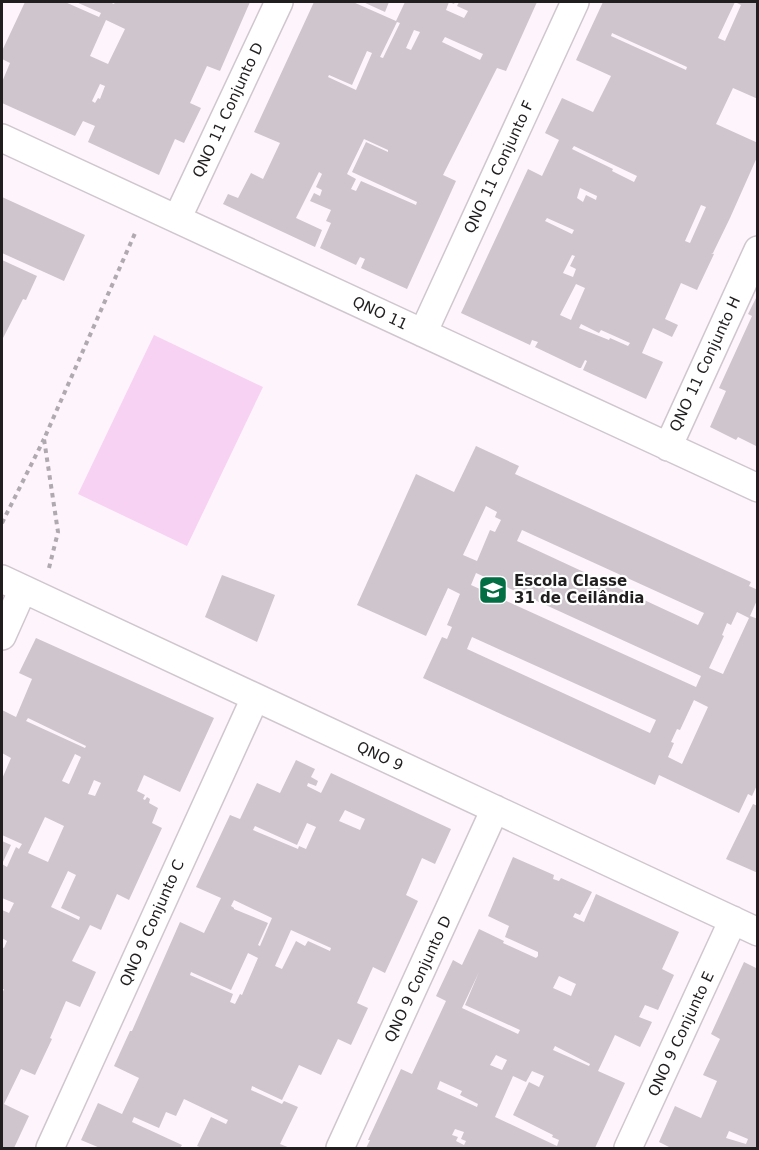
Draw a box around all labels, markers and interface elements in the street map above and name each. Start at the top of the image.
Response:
street label: QNO 11 Conjunto D [189,39,267,181]
street label: QNO 11 Conjunto F [460,98,538,236]
street label: QNO 11 [350,292,410,334]
street label: QNO 11 Conjunto H [666,294,744,434]
place label: Escola Classe 31 de Ceilândia [514,572,645,607]
school or university icon: Escola Classe 31 de Ceilândia [477,574,509,606]
street label: QNO 9 [354,737,406,775]
street label: QNO 9 Conjunto C [116,857,188,989]
street label: QNO 9 Conjunto D [381,913,455,1045]
street label: QNO 9 Conjunto E [644,969,718,1099]

